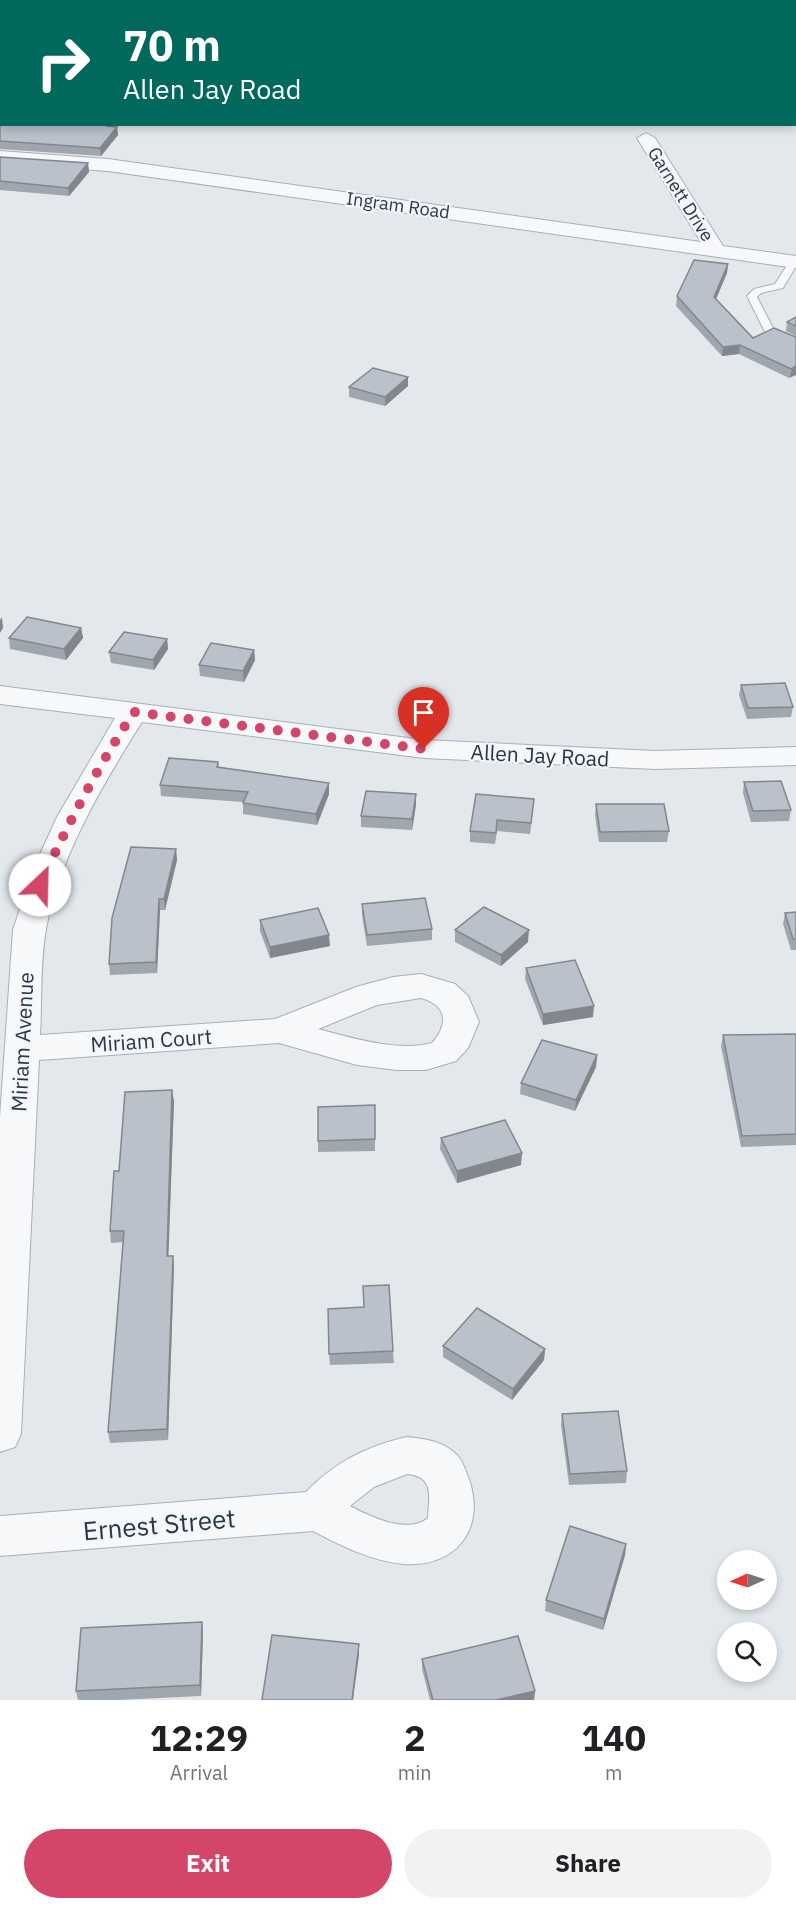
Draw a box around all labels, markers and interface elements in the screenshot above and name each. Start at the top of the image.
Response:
text: 70 m [123,18,221,73]
icon: right [24,24,102,102]
text: Allen Jay Road [123,71,301,106]
street label: Garnett Drive [643,142,719,246]
street label: Ingram Road [345,186,451,224]
pin [398,687,449,749]
icon: arrive [407,696,440,729]
street label: Allen Jay Road [470,737,610,773]
position arrow [8,853,72,917]
street label: Miriam Avenue [4,971,40,1113]
street label: Miriam Court [89,1022,213,1058]
street label: Ernest Street [81,1500,237,1548]
north arrow [717,1550,777,1610]
map controls [717,1550,777,1682]
button: search [717,1622,777,1682]
text: 12:29 [150,1714,248,1761]
text: 2 [404,1714,426,1761]
text: 140 [581,1714,646,1761]
text: Arrival [170,1759,228,1786]
text: min [398,1759,432,1786]
text: m [605,1759,623,1786]
button: Exit [24,1829,392,1898]
button: Share [404,1829,772,1898]

